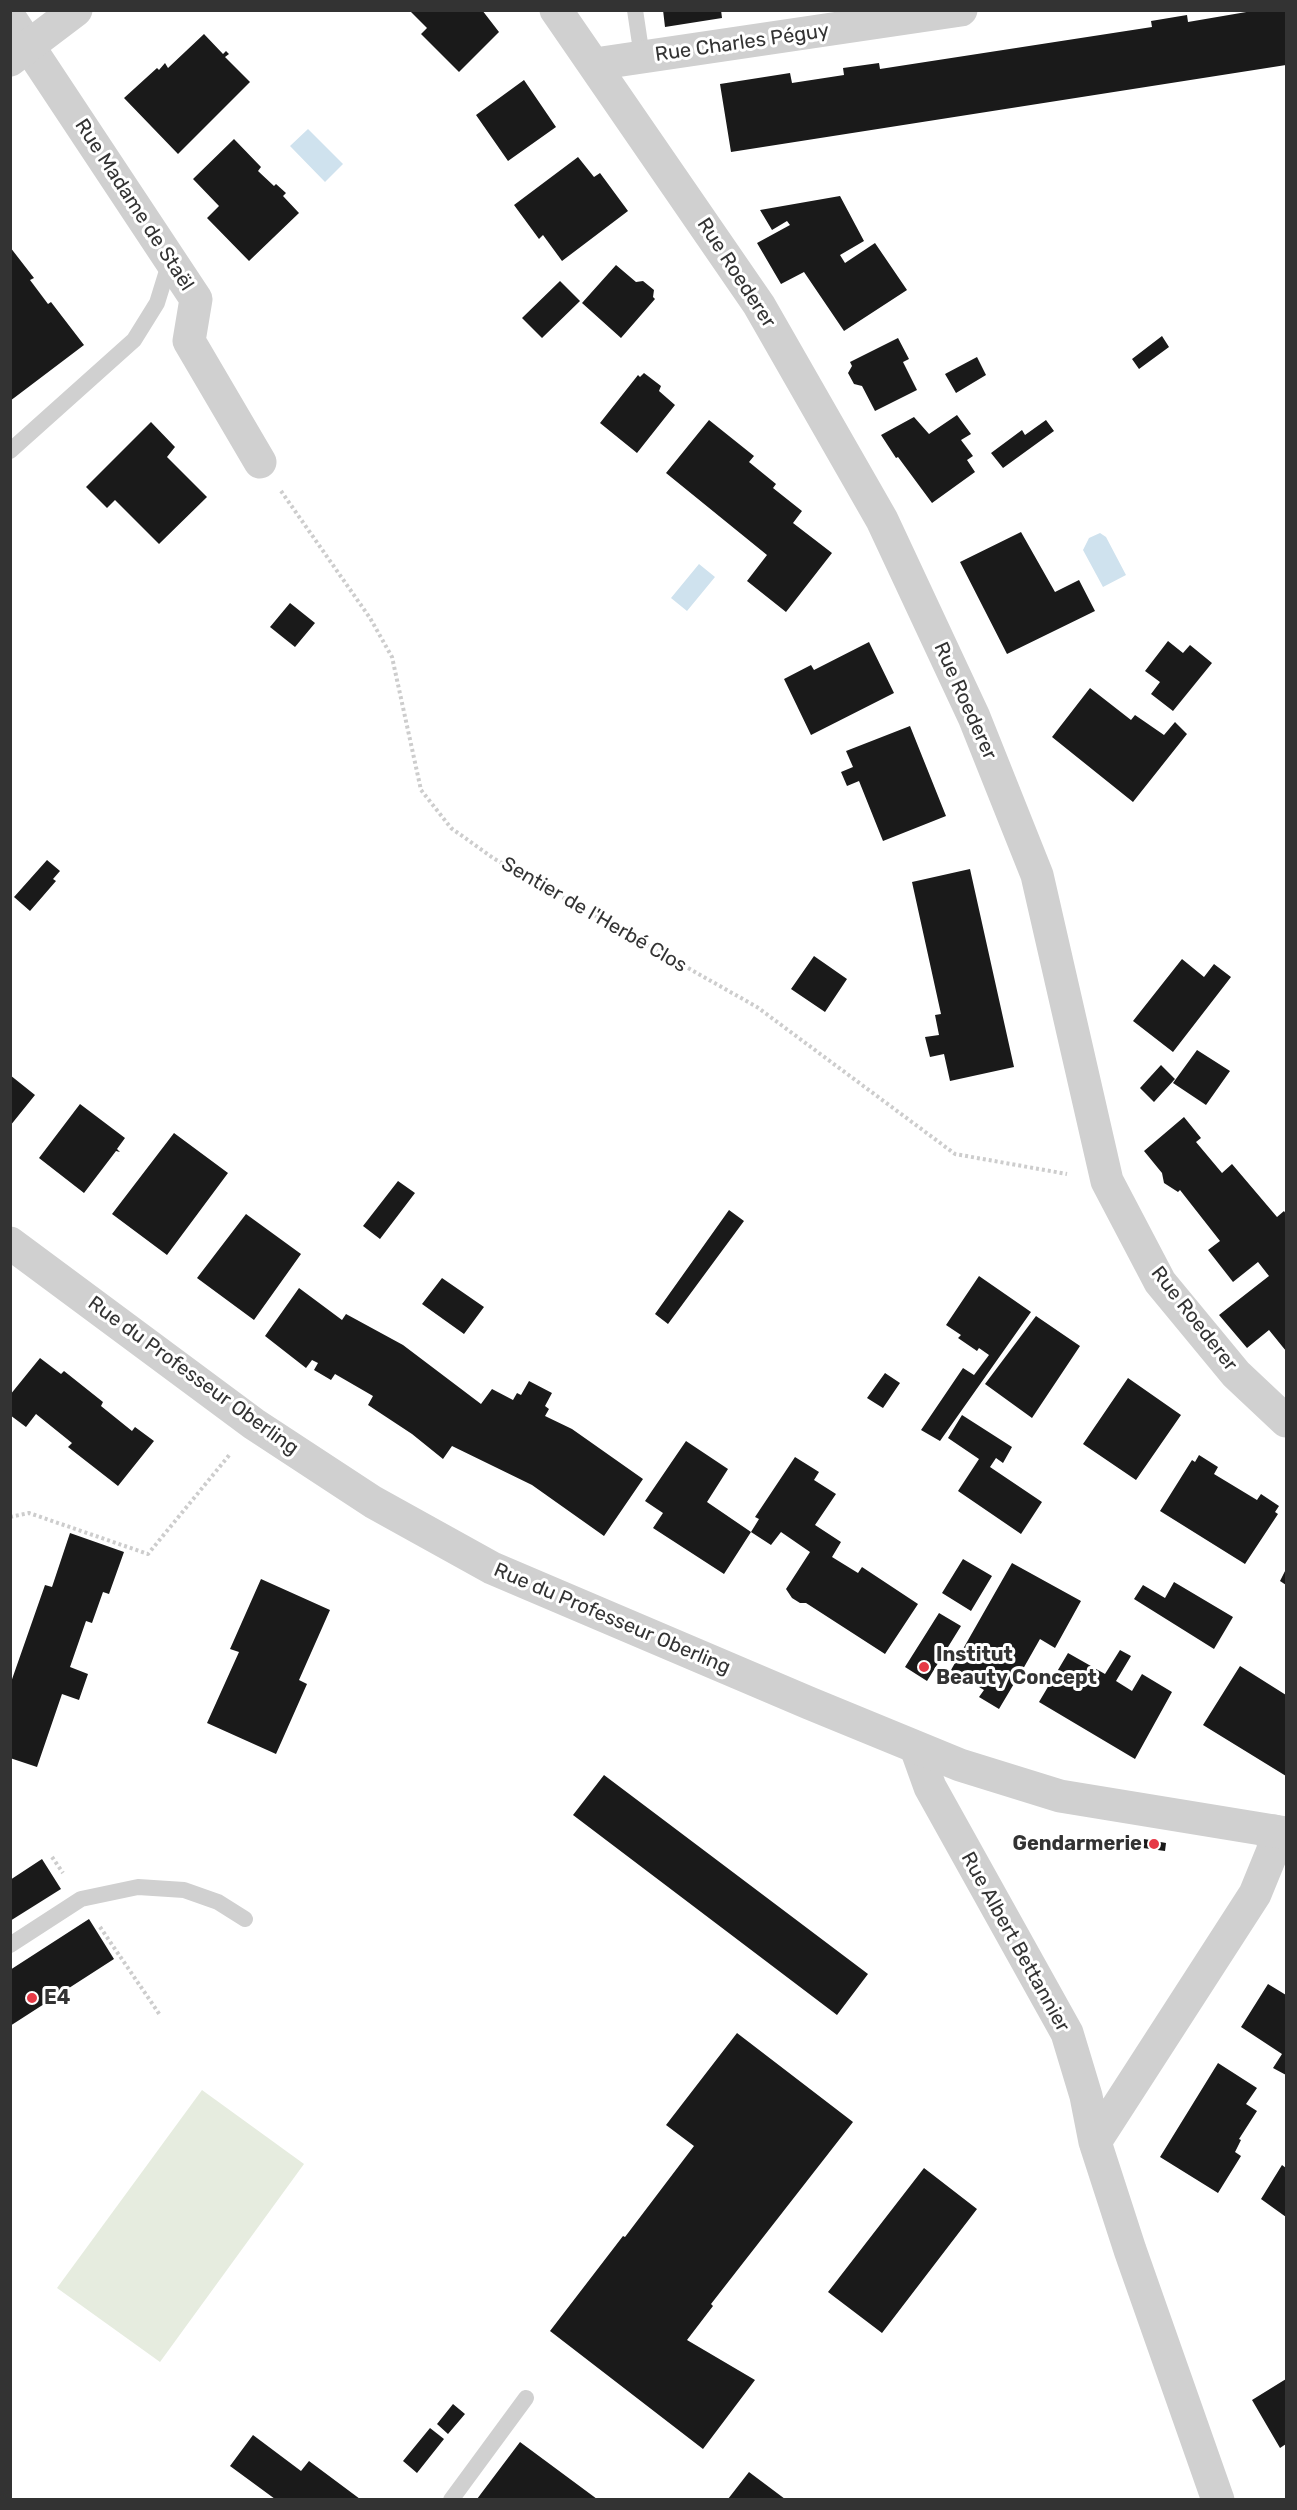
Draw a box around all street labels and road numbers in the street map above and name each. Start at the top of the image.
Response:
street label: Rue Charles Péguy [653,19,831,67]
street label: Rue Madame de Staël [69,114,199,296]
street label: Rue Roederer [692,214,780,332]
street label: Rue Roederer [928,638,1002,764]
street label: Sentier de l'Herbé Clos [497,852,691,978]
street label: Rue Roederer [1146,1262,1242,1376]
street label: Rue du Professeur Oberling [83,1291,303,1461]
street label: Rue du Professeur Oberling [490,1558,734,1680]
street label: Rue Albert Bettannier [956,1848,1074,2036]

